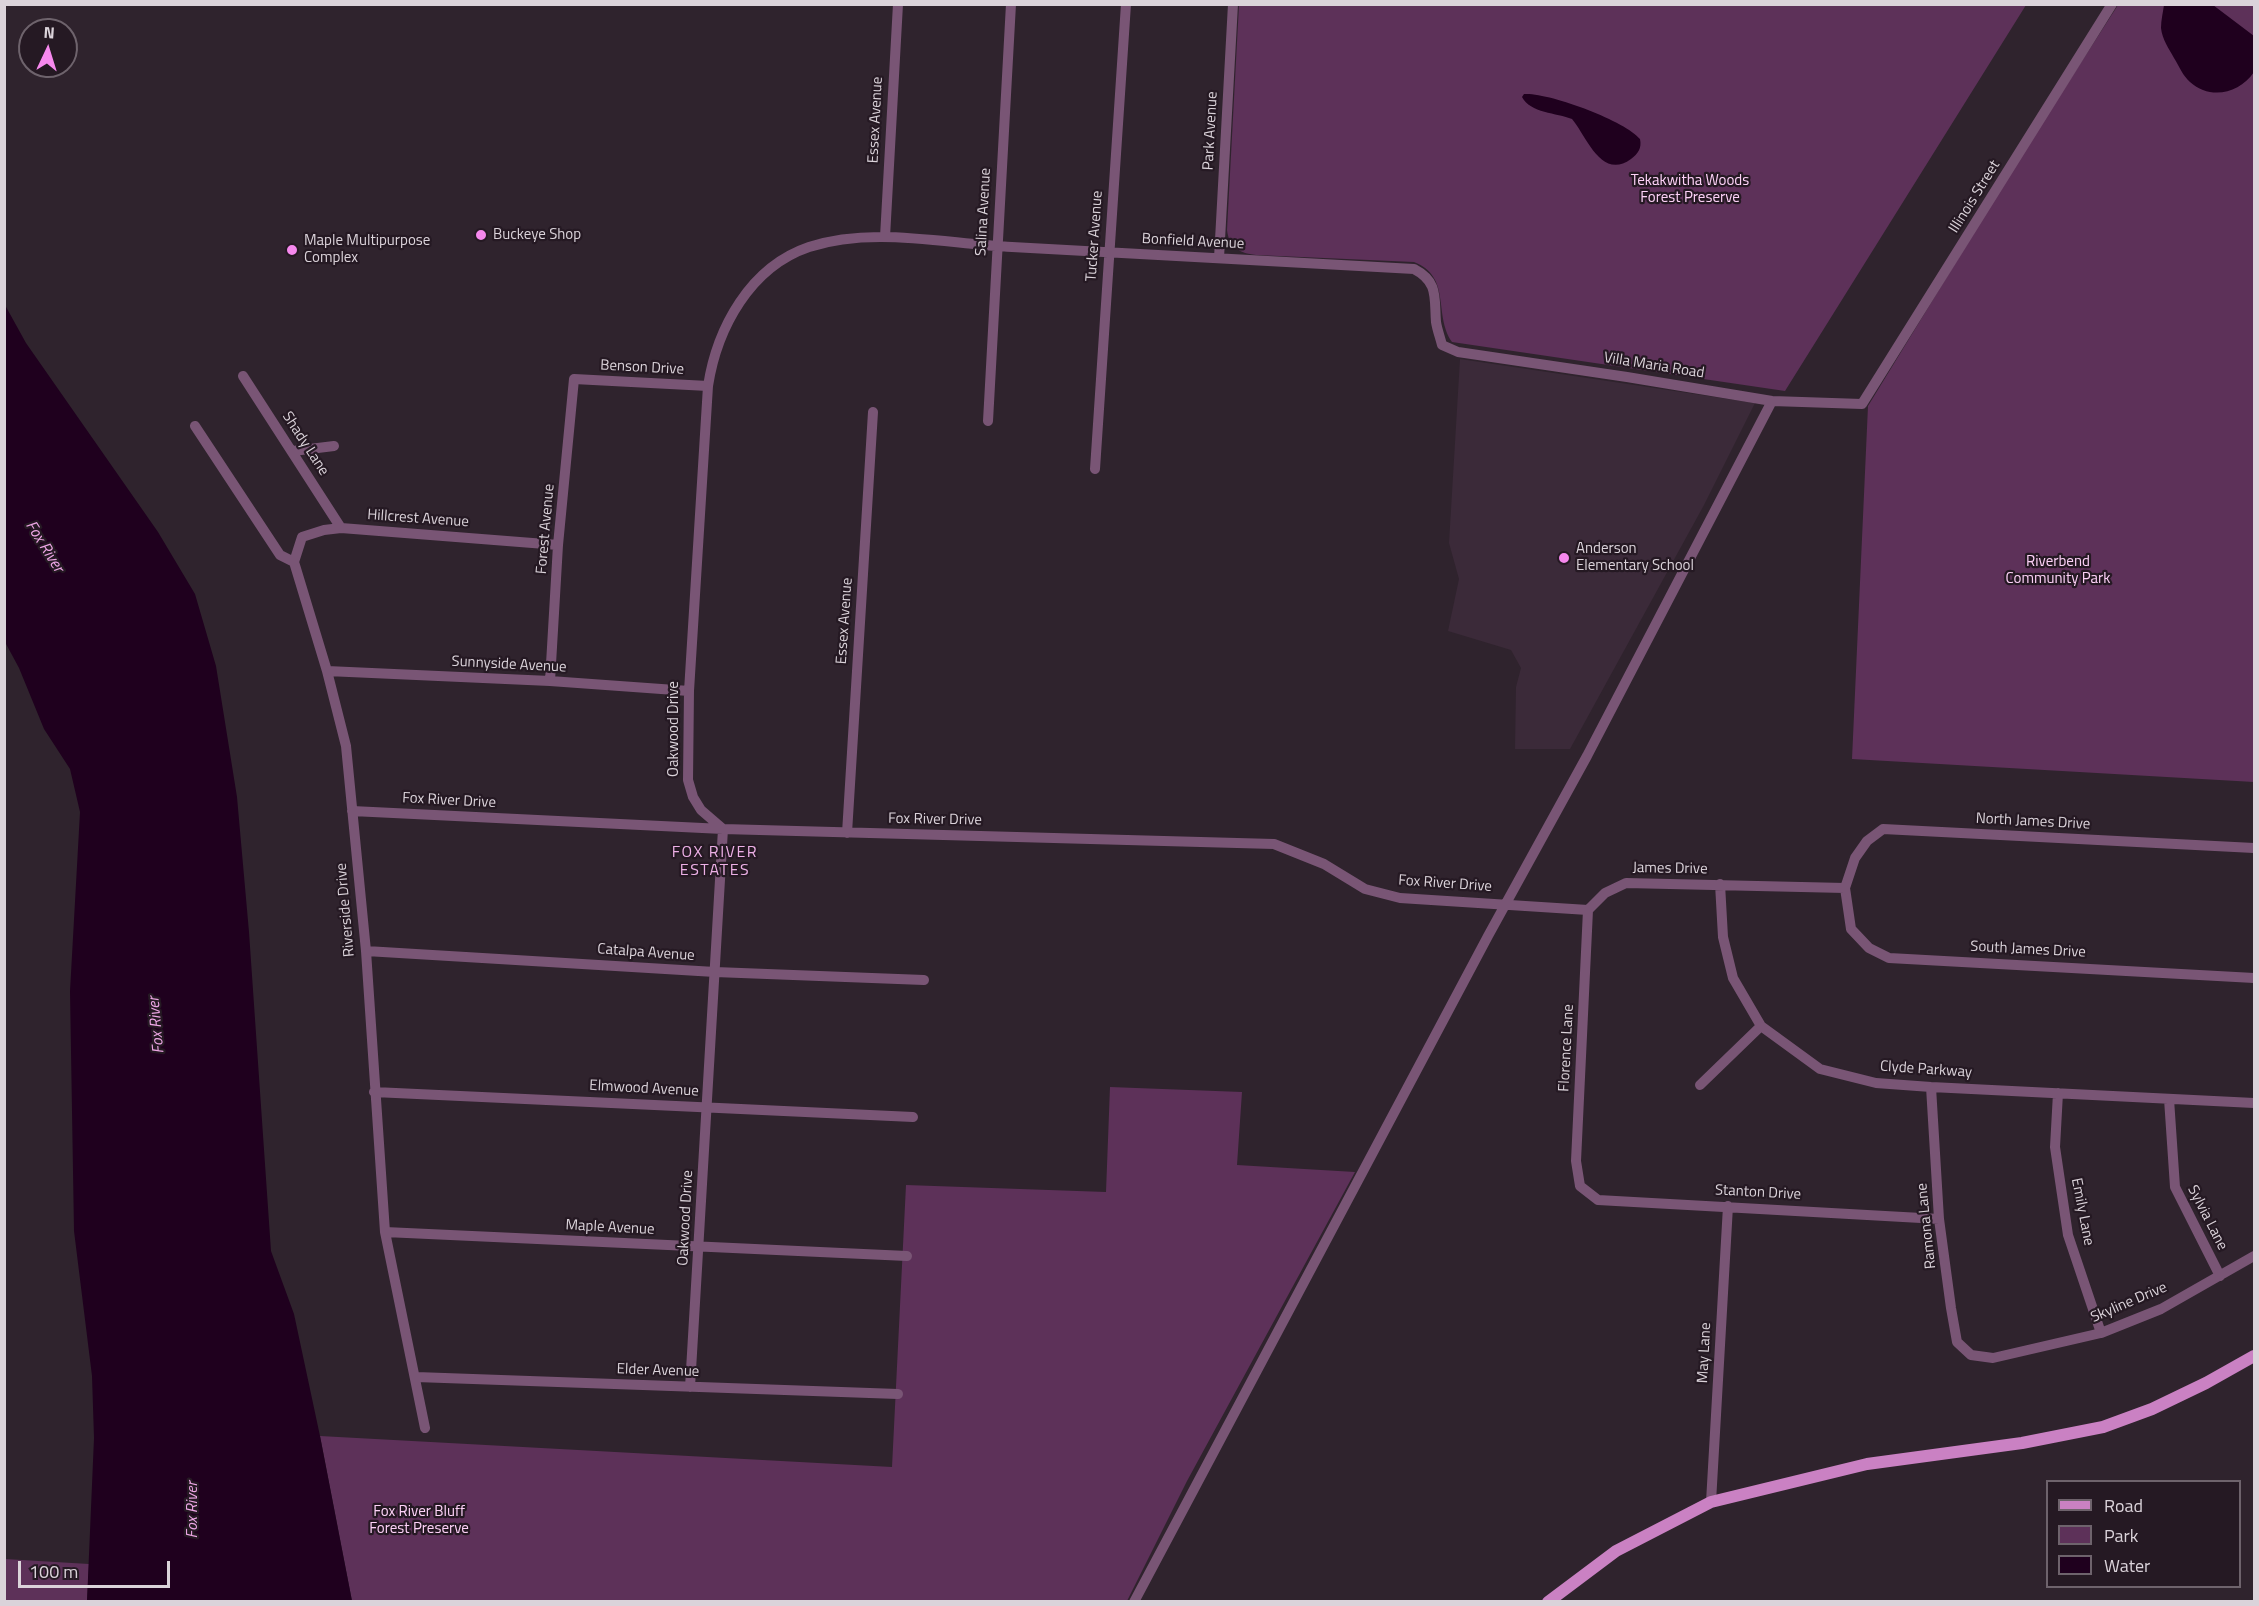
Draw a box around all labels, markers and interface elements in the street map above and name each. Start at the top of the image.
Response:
north arrow [18,18,78,78]
text: N [43,20,55,44]
street label: Essex Avenue [865,76,887,164]
street label: Park Avenue [1200,91,1222,171]
street label: Illinois Street [1946,157,2004,237]
street label: Salina Avenue [973,167,995,257]
park label: Tekakwitha Woods Forest Preserve [1631,172,1749,207]
street label: Tucker Avenue [1083,190,1107,282]
place label: Buckeye Shop [493,226,581,244]
marker: Buckeye Shop [474,228,488,242]
street label: Bonfield Avenue [1141,230,1245,254]
place label: Maple Multipurpose Complex [304,232,430,267]
marker: Maple Multipurpose Complex [285,243,299,257]
street label: Villa Maria Road [1602,349,1706,383]
street label: Benson Drive [600,357,684,379]
street label: Shady Lane [278,409,332,479]
street label: Forest Avenue [533,483,559,575]
street label: Hillcrest Avenue [367,506,469,532]
water label: Fox River [21,518,67,576]
place label: Anderson Elementary School [1576,540,1694,575]
marker: Anderson Elementary School [1557,551,1571,565]
park label: Riverbend Community Park [2006,553,2110,588]
street label: Essex Avenue [833,577,857,665]
street label: Sunnyside Avenue [451,653,567,677]
street label: Oakwood Drive [665,681,683,777]
street label: Fox River Drive [402,790,496,812]
street label: Fox River Drive [888,810,982,830]
street label: North James Drive [1975,810,2091,834]
district label: FOX RIVER ESTATES [672,843,758,881]
street label: James Drive [1632,859,1708,879]
street label: Riverside Drive [333,862,359,958]
street label: Fox River Drive [1398,872,1492,896]
street label: South James Drive [1970,938,2086,962]
street label: Catalpa Avenue [597,941,695,965]
water label: Fox River [145,996,169,1054]
street label: Florence Lane [1556,1004,1578,1092]
street label: Clyde Parkway [1879,1058,1973,1082]
street label: Elmwood Avenue [589,1077,699,1101]
street label: Oakwood Drive [675,1170,697,1266]
street label: Emily Lane [2067,1177,2097,1247]
street label: Stanton Drive [1715,1182,1801,1204]
street label: Ramona Lane [1914,1182,1940,1270]
street label: Sylvia Lane [2183,1183,2231,1253]
street label: Maple Avenue [565,1217,655,1239]
street label: Skyline Drive [2088,1279,2170,1327]
street label: May Lane [1694,1322,1716,1384]
street label: Elder Avenue [616,1361,700,1381]
legend [2046,1480,2241,1588]
water label: Fox River [183,1481,203,1539]
text: Road [2104,1492,2143,1519]
park label: Fox River Bluff Forest Preserve [369,1503,469,1538]
text: Park [2104,1522,2138,1549]
scale bar [21,1549,172,1587]
text: Water [2104,1552,2150,1579]
text: 100 m [29,1558,78,1585]

